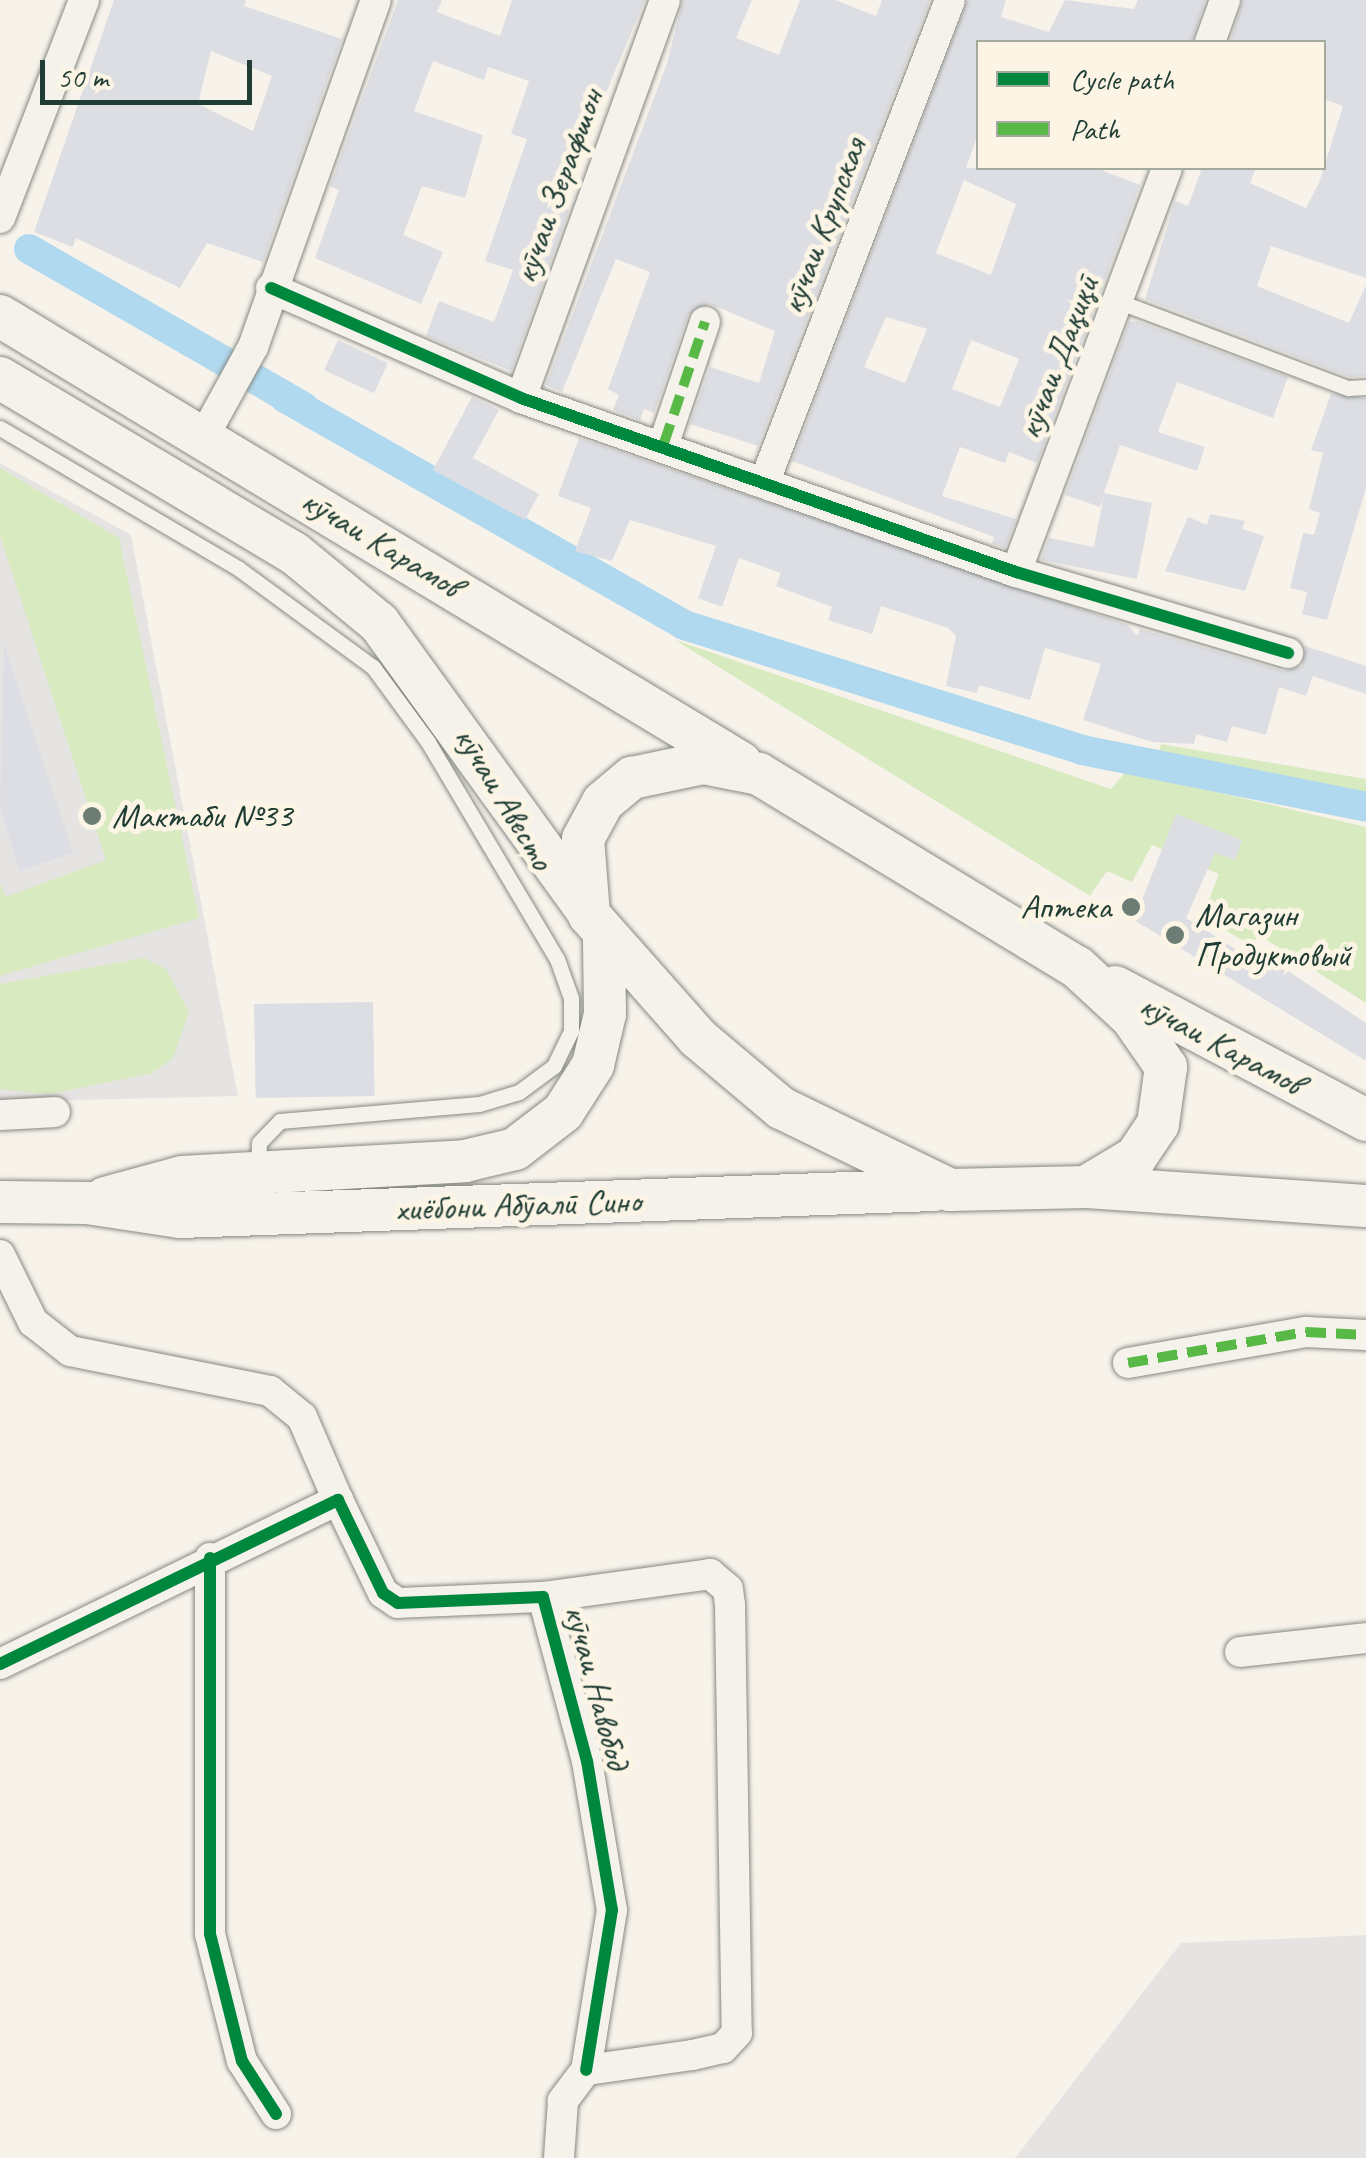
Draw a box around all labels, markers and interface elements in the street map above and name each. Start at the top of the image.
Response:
scale bar [45,40,258,102]
legend [976,40,1326,170]
text: 50 m [57,58,108,96]
text: Cycle path [1070,60,1174,98]
street label: кӯчаи Зерафшон [504,86,612,286]
text: Path [1070,110,1119,148]
street label: кӯчаи Крупская [770,132,876,320]
street label: кӯчаи Дақиқӣ [1007,269,1109,445]
street label: кӯчаи Карамов [294,479,468,607]
street label: кӯчаи Авесто [445,719,563,877]
place label: Мактаби №33 [112,795,292,837]
marker: Мактаби №33 [81,805,103,827]
place label: Аптека [1021,886,1111,928]
place label: Магазин Продуктовый [1195,894,1351,976]
marker: Аптека [1120,896,1142,918]
marker: Магазин Продуктовый [1164,924,1186,946]
street label: кӯчаи Карамов [1132,983,1310,1105]
street label: хиёбони Абӯалӣ Сино [394,1180,642,1230]
street label: кӯчаи Навобод [555,1600,639,1774]

